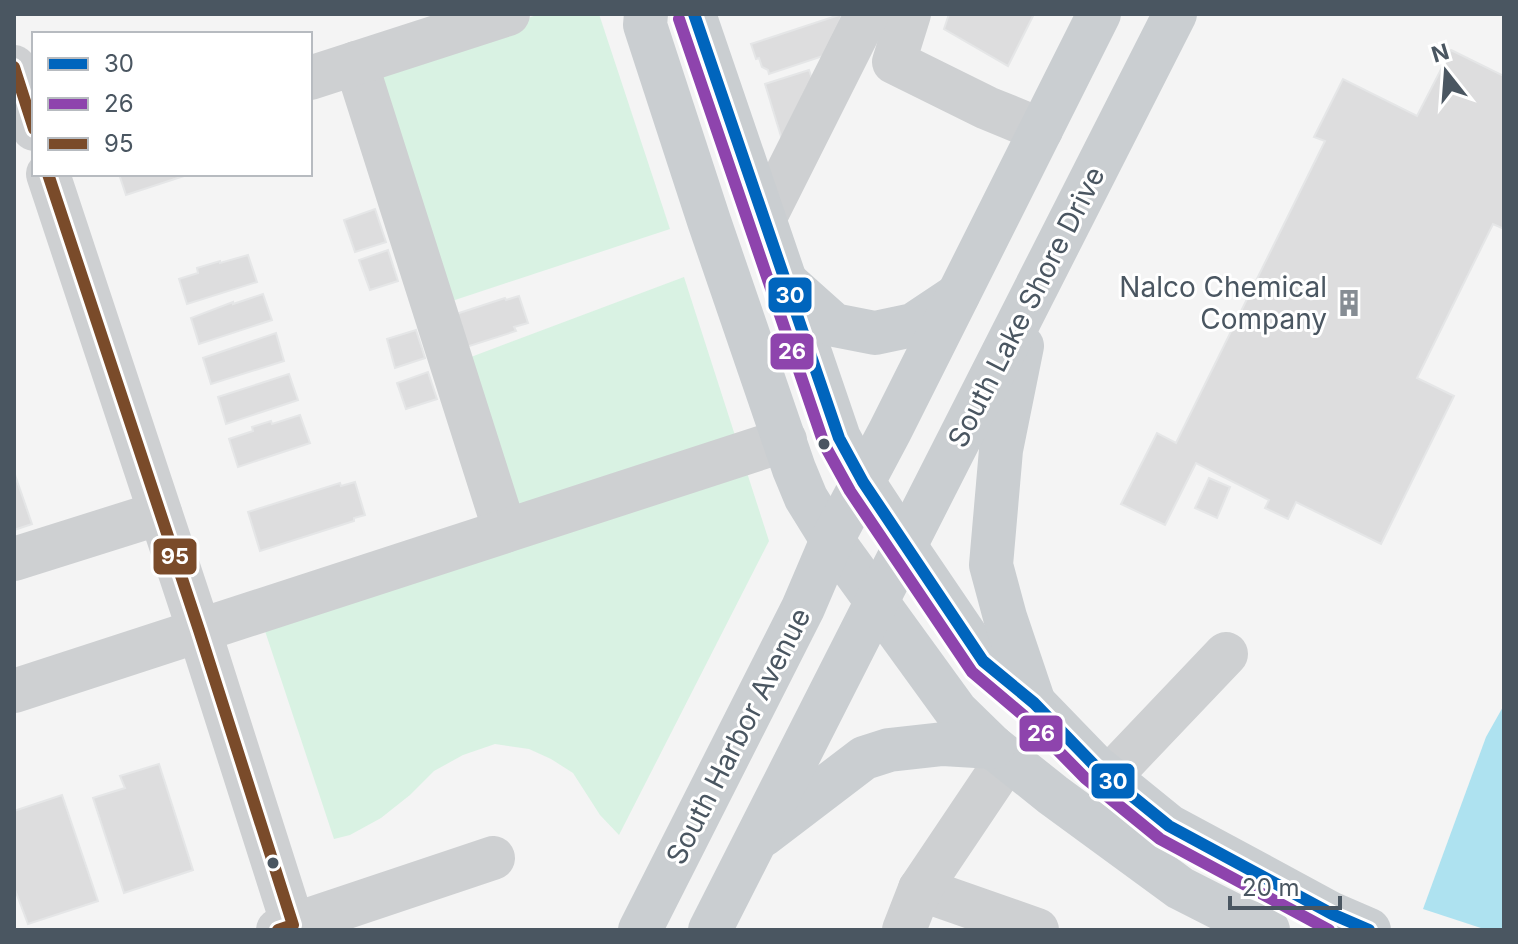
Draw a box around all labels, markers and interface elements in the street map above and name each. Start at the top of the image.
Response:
legend [32,32,312,176]
north arrow [1406,32,1486,112]
text: N [1428,38,1452,68]
text: 30 [104,49,134,78]
text: 26 [104,89,134,118]
text: 95 [104,129,133,158]
street label: South Lake Shore Drive [940,161,1112,453]
place label: Nalco Chemical Company [1119,270,1327,336]
line badge: 30 [767,276,813,314]
text: 30 [775,282,805,308]
building icon: Nalco Chemical Company [1334,288,1364,318]
line badge: 26 [769,332,815,371]
text: 26 [778,338,806,364]
unlabelled marker [816,436,832,452]
line badge: 95 [152,537,198,576]
text: 95 [161,543,189,569]
street label: South Harbor Avenue [659,602,817,870]
line badge: 26 [1018,714,1064,753]
text: 26 [1027,720,1055,746]
line badge: 30 [1090,762,1136,800]
text: 30 [1098,768,1128,794]
unlabelled marker [265,855,281,871]
scale bar [1230,860,1340,910]
text: 20 m [1242,873,1300,902]

